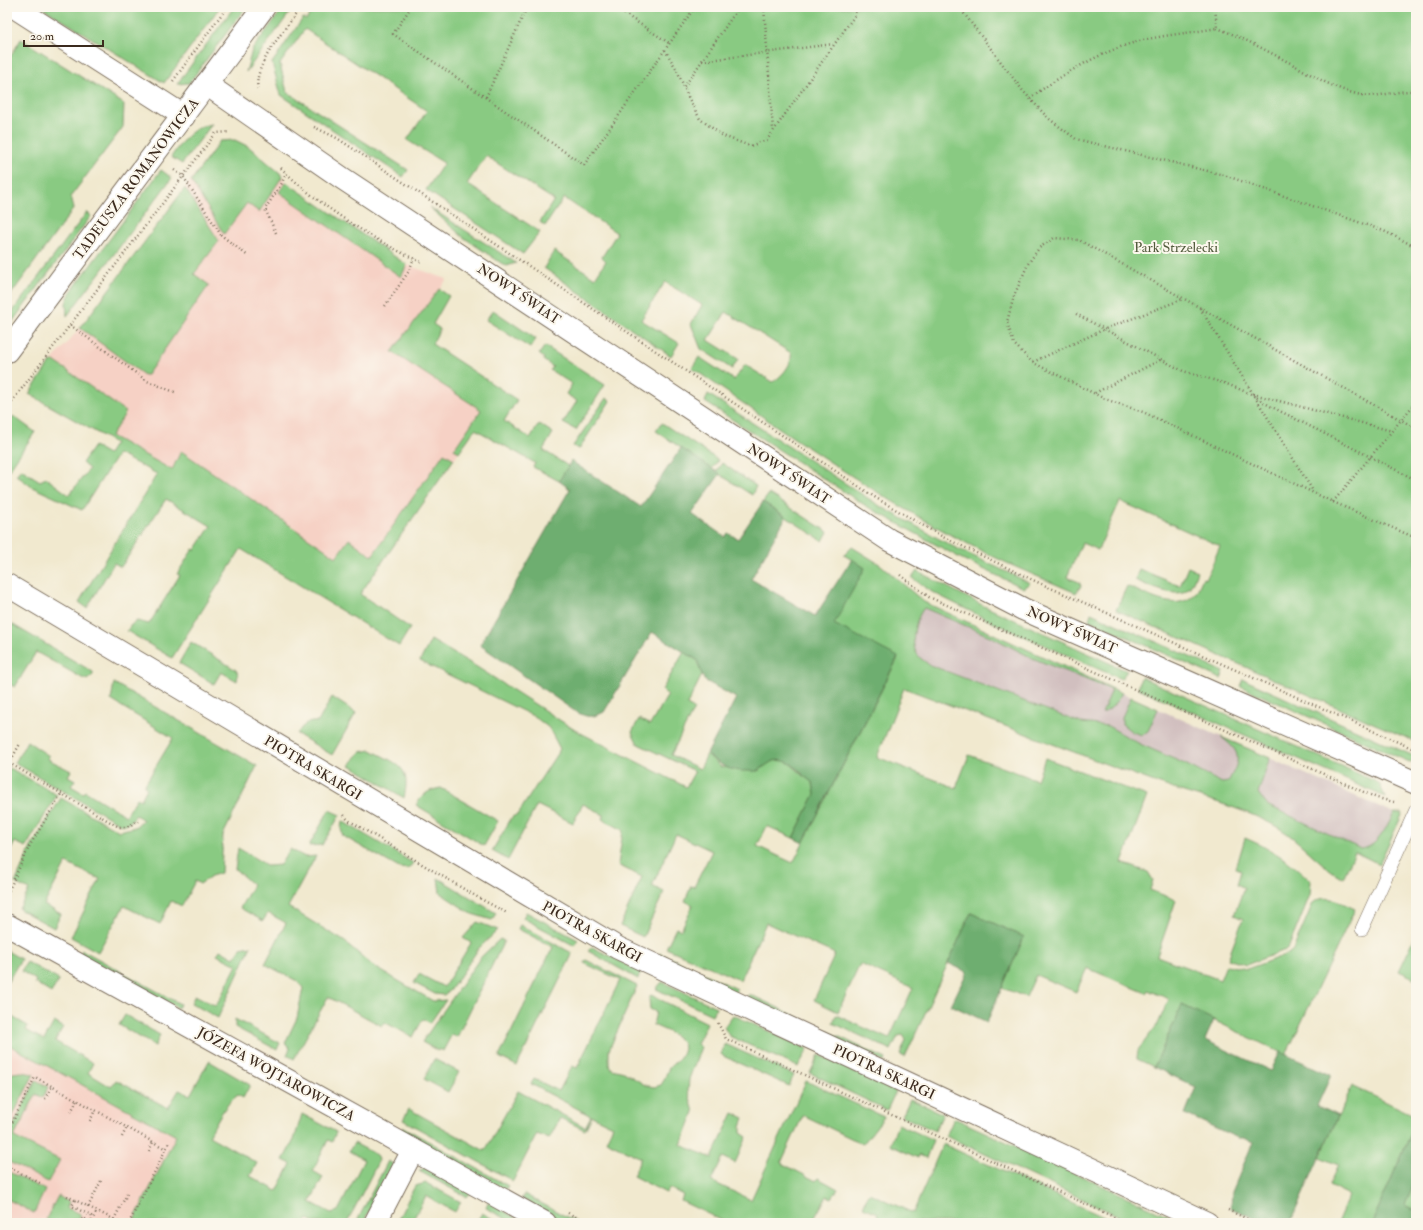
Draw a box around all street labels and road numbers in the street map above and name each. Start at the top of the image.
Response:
street label: TADEUSZA ROMANOWICZA [70,95,203,263]
street label: NOWY ŚWIAT [474,260,564,328]
street label: NOWY ŚWIAT [744,440,834,508]
street label: NOWY ŚWIAT [1024,603,1120,658]
street label: PIOTRA SKARGI [261,732,365,804]
street label: PIOTRA SKARGI [539,898,645,967]
street label: JÓZEFA WOJTAROWICZA [193,1023,358,1125]
street label: PIOTRA SKARGI [830,1041,938,1103]

